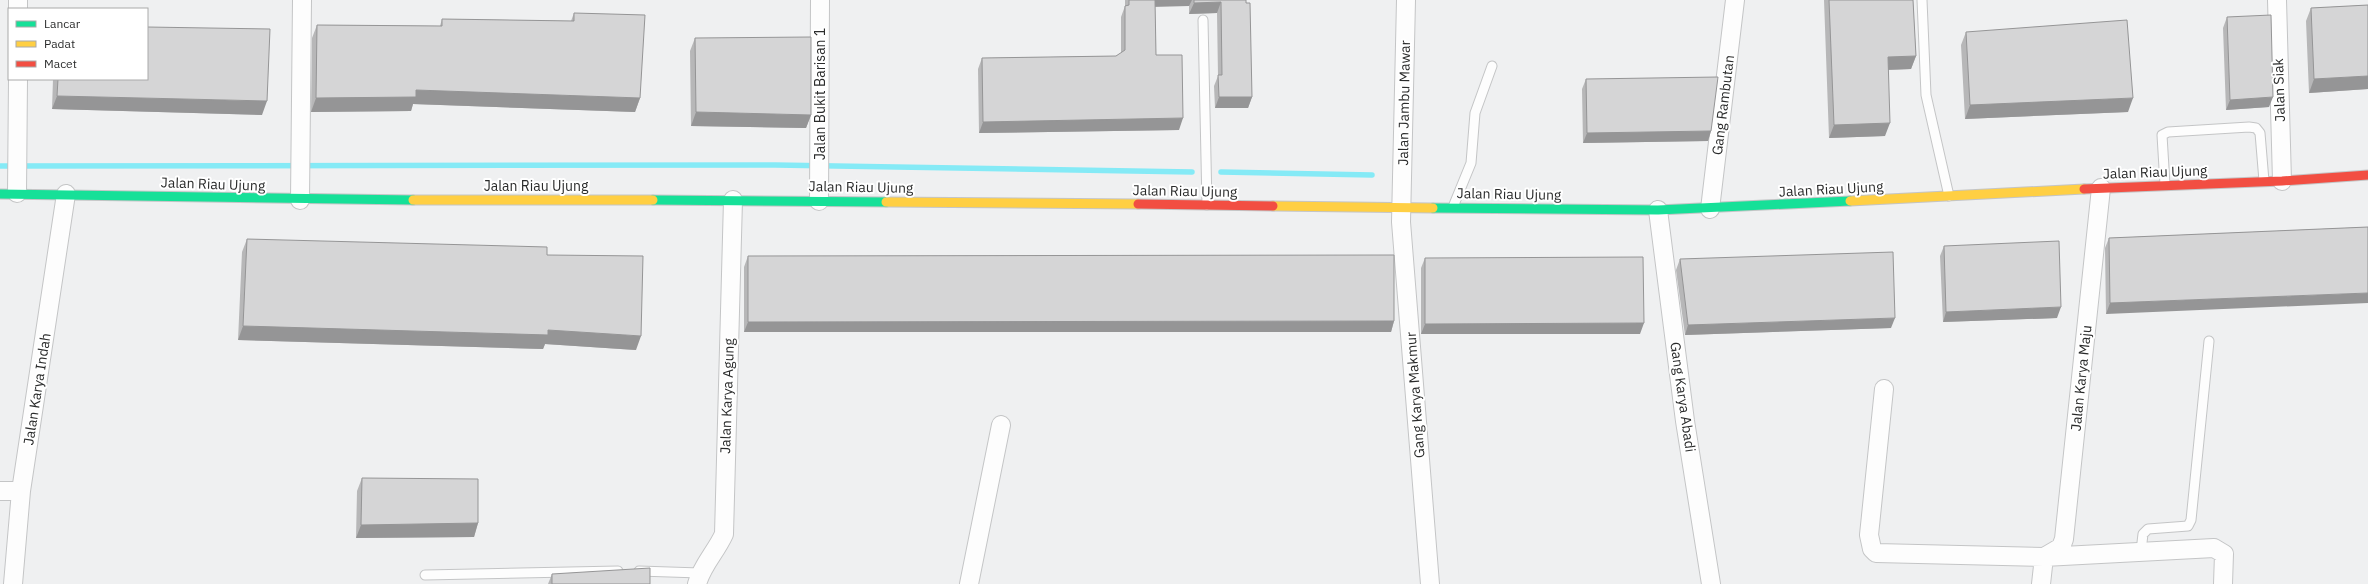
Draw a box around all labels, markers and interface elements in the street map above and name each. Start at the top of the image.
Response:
legend [8,8,148,80]
text: Lancar [44,16,81,31]
street label: Jalan Bukit Barisan 1 [811,28,829,160]
text: Padat [44,36,75,51]
street label: Jalan Jambu Mawar [1394,40,1414,166]
street label: Gang Rambutan [1708,54,1738,156]
text: Macet [44,56,77,71]
street label: Jalan Siak [2269,57,2289,122]
street label: Jalan Riau Ujung [2102,161,2208,183]
street label: Jalan Riau Ujung [160,173,266,195]
street label: Jalan Riau Ujung [484,177,589,195]
street label: Jalan Riau Ujung [809,177,914,197]
street label: Jalan Riau Ujung [1778,177,1884,201]
street label: Jalan Riau Ujung [1133,181,1238,201]
street label: Jalan Riau Ujung [1457,184,1562,204]
street label: Jalan Karya Maju [2066,324,2096,432]
street label: Gang Karya Makmur [1402,331,1428,459]
street label: Jalan Karya Indah [19,332,55,446]
street label: Jalan Karya Agung [716,337,738,454]
street label: Gang Karya Abadi [1666,341,1700,453]

